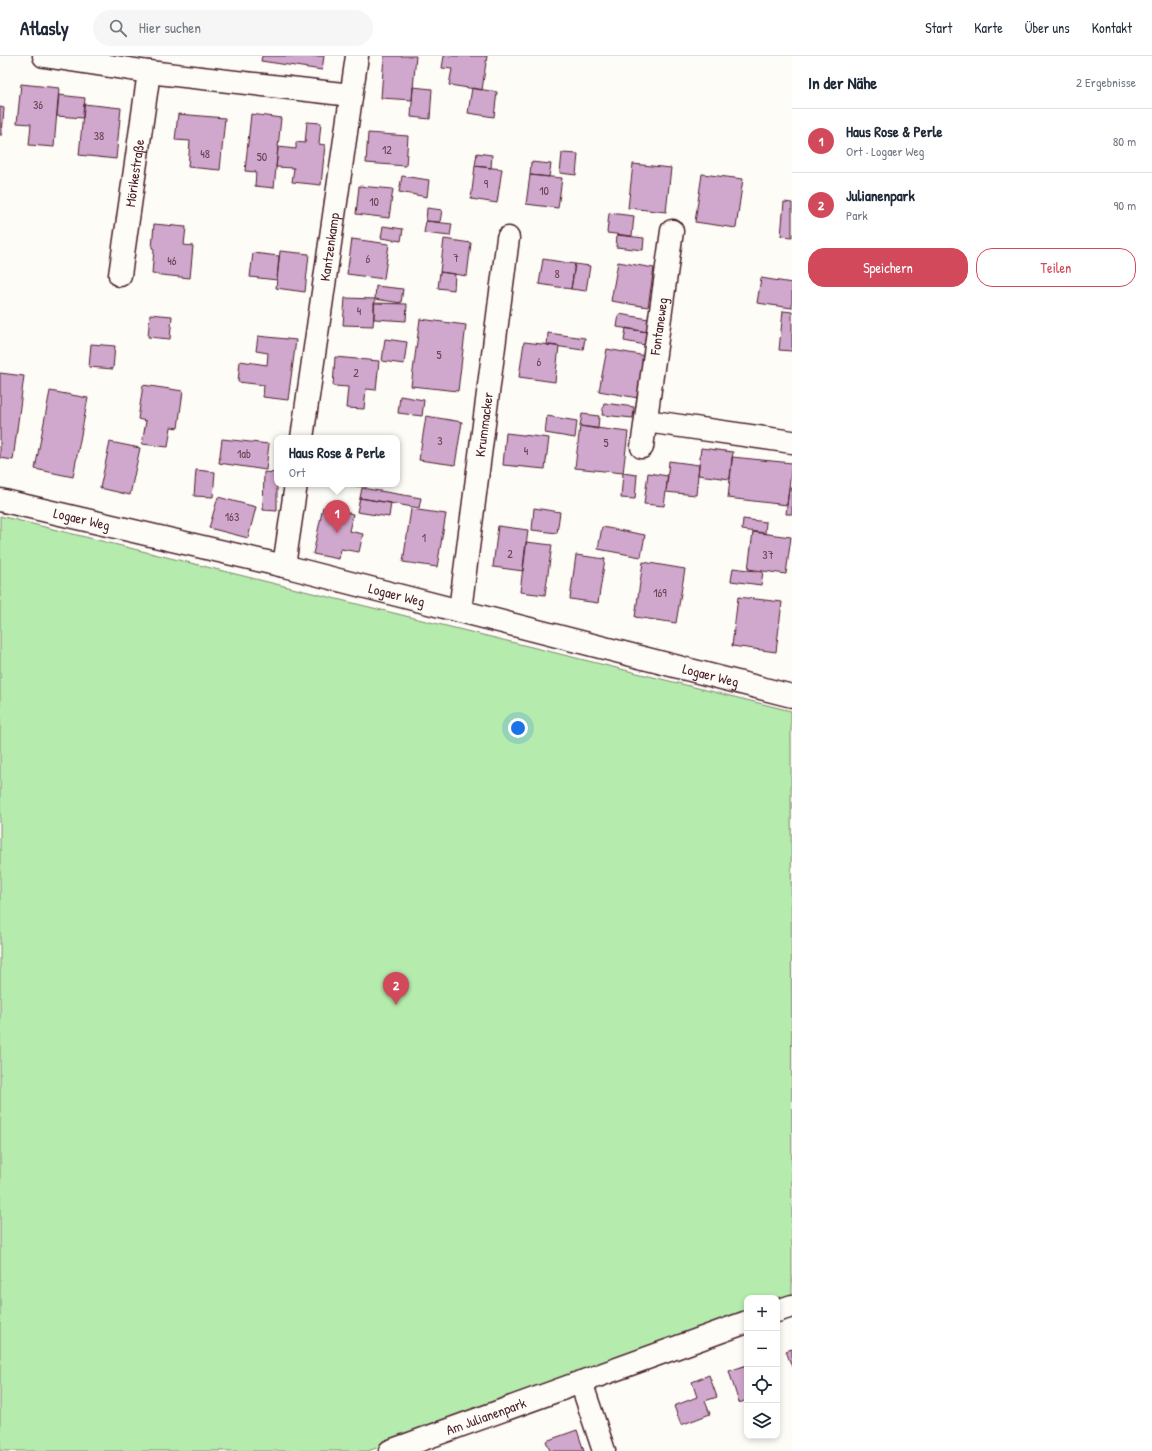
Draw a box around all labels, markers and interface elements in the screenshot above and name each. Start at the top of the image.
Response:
search box [93,10,373,46]
text: Atlasly [20,15,69,41]
icon: search [107,17,129,39]
text: Hier suchen [139,17,201,38]
text: Start [925,18,952,37]
text: Karte [974,18,1003,37]
text: Über uns [1025,18,1070,37]
text: Kontakt [1092,18,1132,37]
text: In der Nähe [808,71,877,94]
text: 2 Ergebnisse [1076,73,1136,91]
house number: 36 [33,96,43,113]
text: Haus Rose & Perle [846,121,943,142]
house number: 38 [94,127,104,144]
text: 1 [819,132,823,150]
text: 80 m [1113,132,1136,150]
street label: Mörikestraße [120,138,148,208]
house number: 12 [382,141,392,158]
text: Ort · Logaer Weg [846,142,924,160]
house number: 48 [200,145,210,162]
house number: 50 [257,148,267,165]
house number: 9 [484,175,489,192]
house number: 10 [539,182,549,199]
text: Julianenpark [846,185,915,206]
house number: 10 [369,193,379,210]
text: 2 [818,196,824,214]
text: 90 m [1114,196,1136,214]
text: Park [846,206,868,224]
street label: Kantzenkamp [315,212,344,282]
button: Speichern [808,248,968,287]
button: Teilen [976,248,1136,287]
house number: 7 [453,249,459,266]
house number: 6 [366,250,371,267]
house number: 46 [167,252,177,269]
house number: 8 [554,265,560,282]
street label: Fontaneweg [645,296,673,357]
house number: 4 [357,302,362,319]
house number: 5 [436,346,442,363]
house number: 6 [537,353,542,370]
house number: 2 [353,364,359,381]
street label: Krummacker [470,390,497,458]
house number: 3 [437,432,443,449]
house number: 5 [603,434,609,451]
popup [274,435,400,487]
text: Haus Rose & Perle [289,442,385,463]
house number: 4 [524,442,529,459]
house number: 1ab [237,445,251,462]
text: Ort [289,463,305,481]
pin: 1 [324,500,350,533]
street label: Logaer Weg [52,503,112,535]
house number: 163 [225,508,239,525]
house number: 1 [422,529,426,546]
house number: 2 [507,545,513,562]
house number: 37 [762,546,774,563]
street label: Logaer Weg [367,578,427,612]
house number: 169 [653,584,667,601]
street label: Logaer Weg [681,658,741,692]
your location [508,718,528,738]
pin: 2 [383,972,409,1005]
map controls [744,1295,780,1439]
button: + [744,1295,780,1331]
button: − [744,1331,780,1367]
button: locate [744,1367,780,1403]
street label: Am Julianenpark [443,1393,529,1439]
button: layers [744,1403,780,1439]

